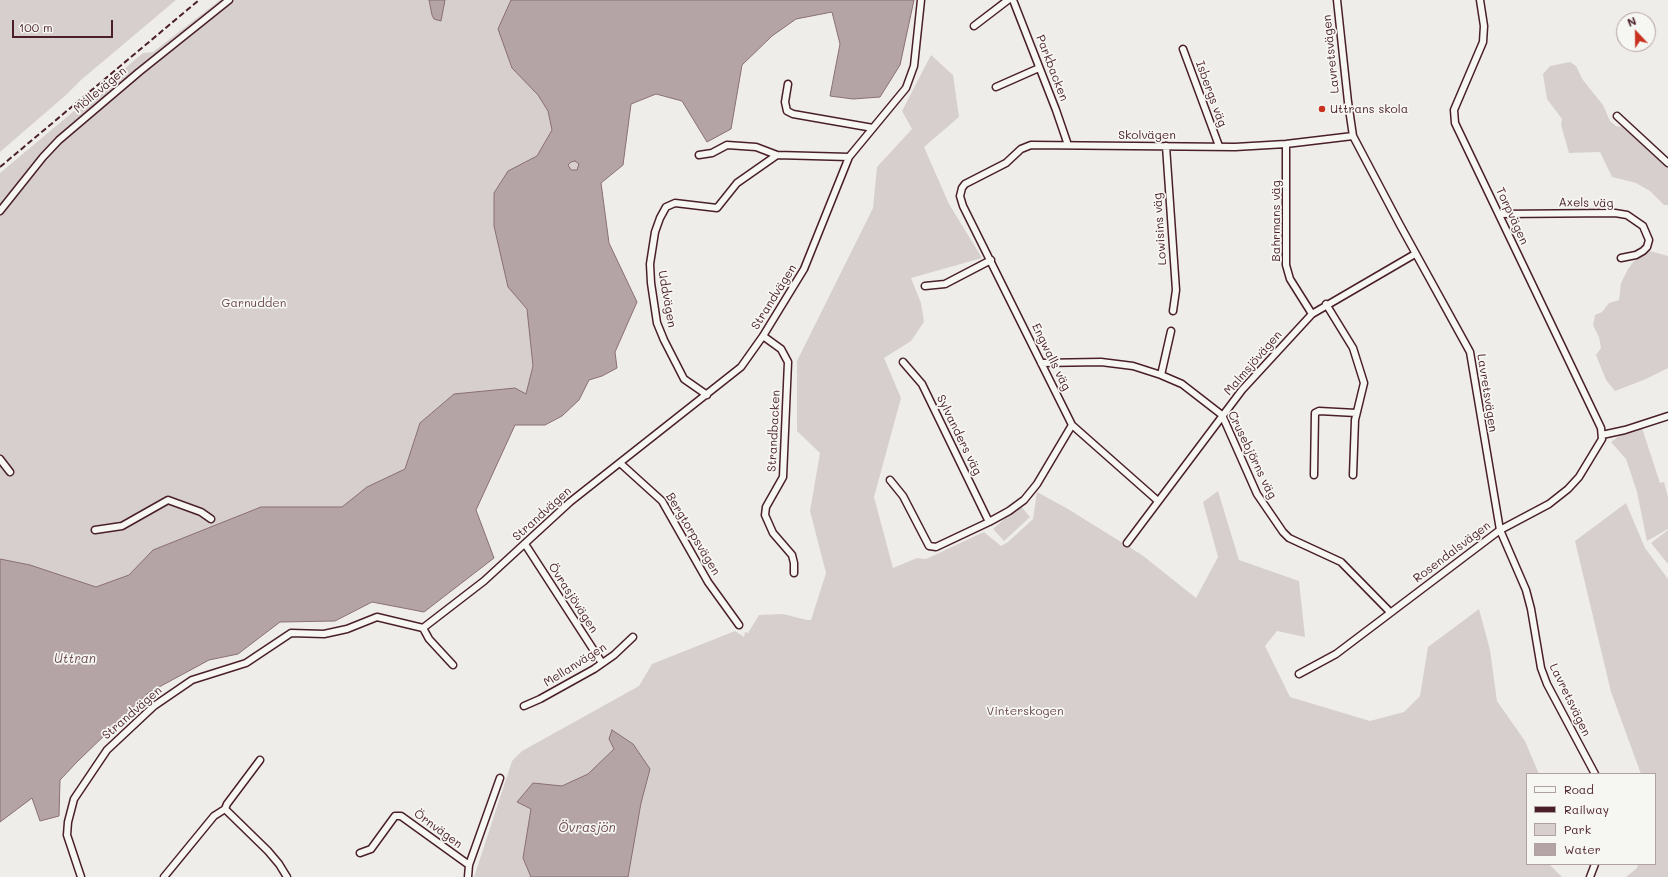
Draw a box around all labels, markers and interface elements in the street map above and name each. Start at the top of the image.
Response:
scale bar [14,12,115,38]
north arrow [1616,12,1656,52]
text: N [1625,13,1638,30]
street label: Lavretsvägen [1320,14,1342,94]
text: 100 m [19,19,53,35]
street label: Parkbacken [1033,33,1071,103]
street label: Isbergs väg [1192,59,1230,129]
street label: Möllevägen [71,64,129,116]
place label: Uttrans skola [1330,102,1408,116]
marker: Uttrans skola [1317,104,1327,114]
street label: Skolvägen [1118,128,1176,142]
street label: Bahrmans väg [1269,180,1283,262]
street label: Torpvägen [1492,185,1532,247]
street label: Lowisins väg [1150,192,1170,266]
street label: Axels väg [1558,195,1614,211]
street label: Strandvägen [748,262,800,332]
street label: Uddvägen [655,269,679,329]
park label: Garnudden [222,296,286,310]
street label: Engwalls väg [1028,321,1074,393]
street label: Malmsjövägen [1221,328,1285,398]
street label: Lavretsvägen [1474,353,1500,433]
street label: Strandbacken [765,389,783,473]
street label: Sylvanders väg [933,393,985,477]
street label: Crusebjörns väg [1225,409,1279,501]
street label: Strandvägen [510,484,574,544]
street label: Bergtorpsvägen [663,490,723,578]
street label: Rosendalsvägen [1411,518,1493,586]
street label: Övrasjövägen [545,560,601,636]
street label: Mellanvägen [541,640,609,690]
water label: Uttran [54,651,96,667]
street label: Lavretsvägen [1546,661,1594,739]
street label: Strandvägen [99,683,165,743]
park label: Vinterskogen [986,704,1064,718]
legend [1526,773,1656,865]
text: Road [1564,781,1594,797]
text: Railway [1564,801,1609,817]
street label: Örnvägen [411,807,465,851]
water label: Övrasjön [558,820,616,836]
text: Park [1564,821,1591,837]
text: Water [1564,841,1601,857]

